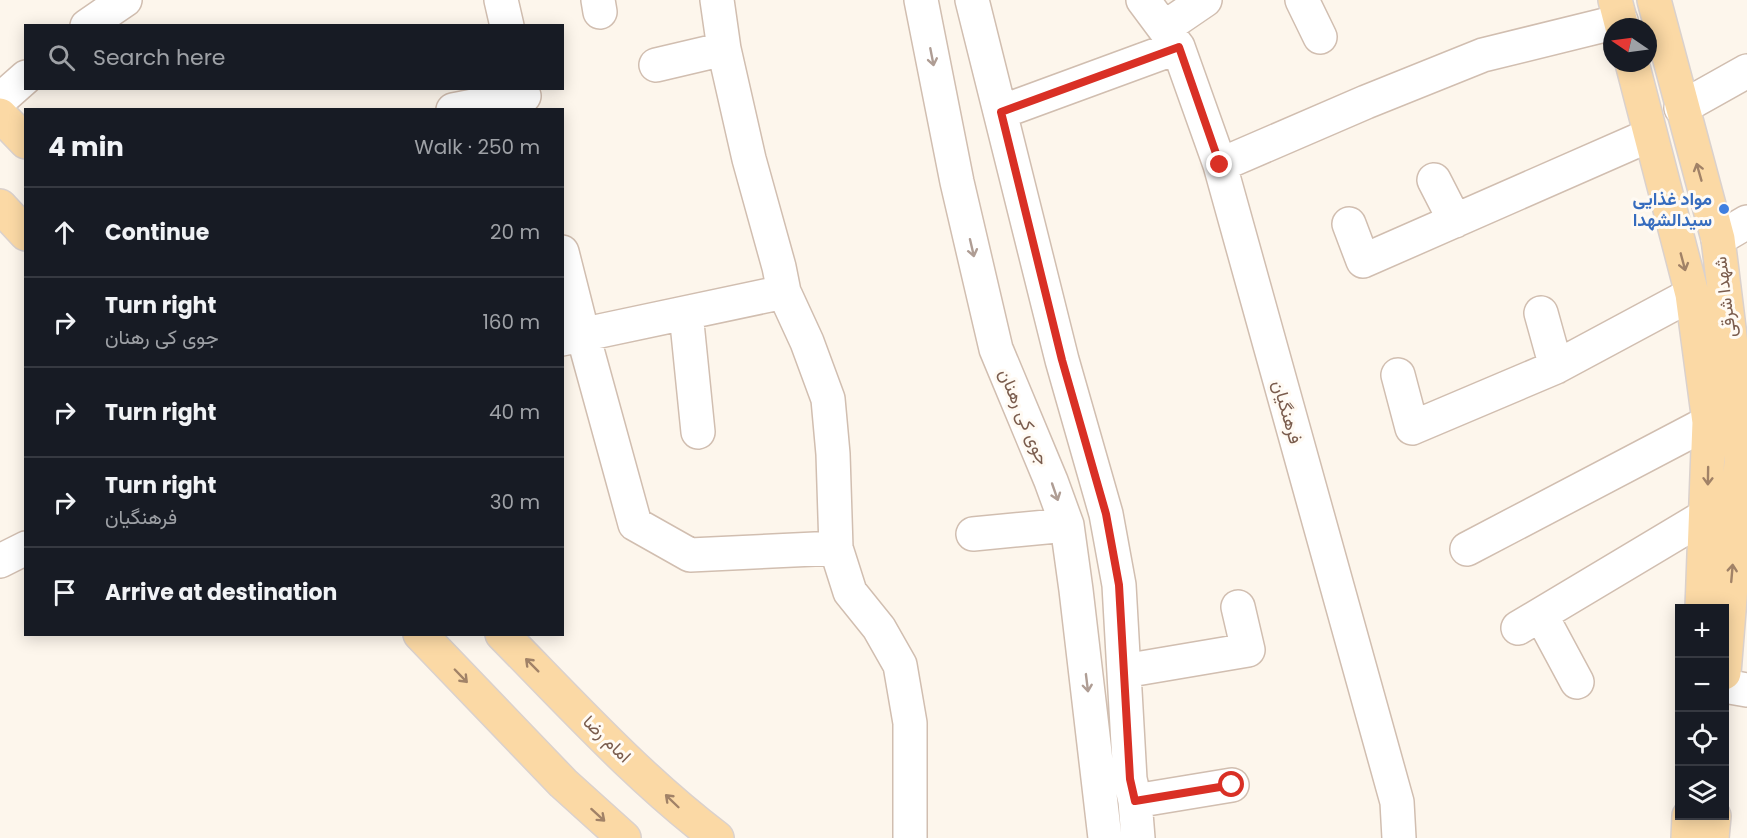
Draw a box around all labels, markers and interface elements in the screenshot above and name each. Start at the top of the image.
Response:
north arrow [1603,18,1657,72]
search box [24,24,564,90]
icon: search [45,41,78,74]
text: Search here [93,42,226,73]
one-way arrow [927,47,938,67]
text: 4 min [48,129,124,165]
text: Walk · 250 m [414,133,540,161]
route end [1206,151,1232,177]
one-way arrow [1693,163,1704,182]
place label: مواد غذایی سیدالشهدا [1633,186,1712,232]
marker: مواد غذایی سیدالشهدا [1717,202,1731,216]
icon: ahead [48,216,81,249]
text: Continue [105,217,209,248]
text: 20 m [490,218,540,246]
one-way arrow [967,238,978,257]
one-way arrow [1678,252,1690,271]
street label: شهدا شرقی [1707,255,1742,339]
text: Turn right [105,290,216,321]
icon: right [48,306,81,339]
text: 160 m [482,308,540,336]
text: جوی کی رهنان [105,323,219,351]
street label: جوی کی رهنان [993,365,1056,469]
street label: فرهنگیان [1267,377,1308,447]
icon: right [48,396,81,429]
text: Turn right [105,397,216,428]
text: 40 m [489,398,540,426]
one-way arrow [1702,465,1713,485]
text: Turn right [105,470,216,501]
one-way arrow [1050,482,1061,501]
icon: right [48,486,81,519]
text: 30 m [490,488,540,516]
text: فرهنگیان [105,503,177,531]
one-way arrow [1727,563,1738,583]
icon: arrive [48,576,81,609]
text: Arrive at destination [105,577,337,608]
map controls [1675,604,1729,820]
button: + [1675,604,1729,658]
one-way arrow [525,658,540,673]
button: − [1675,658,1729,712]
one-way arrow [453,669,468,684]
one-way arrow [1082,673,1093,693]
street label: امام رضا [578,709,637,768]
button: locate [1675,712,1729,766]
button: layers [1675,766,1729,820]
route start [1218,771,1244,797]
one-way arrow [664,794,679,809]
one-way arrow [590,808,605,822]

